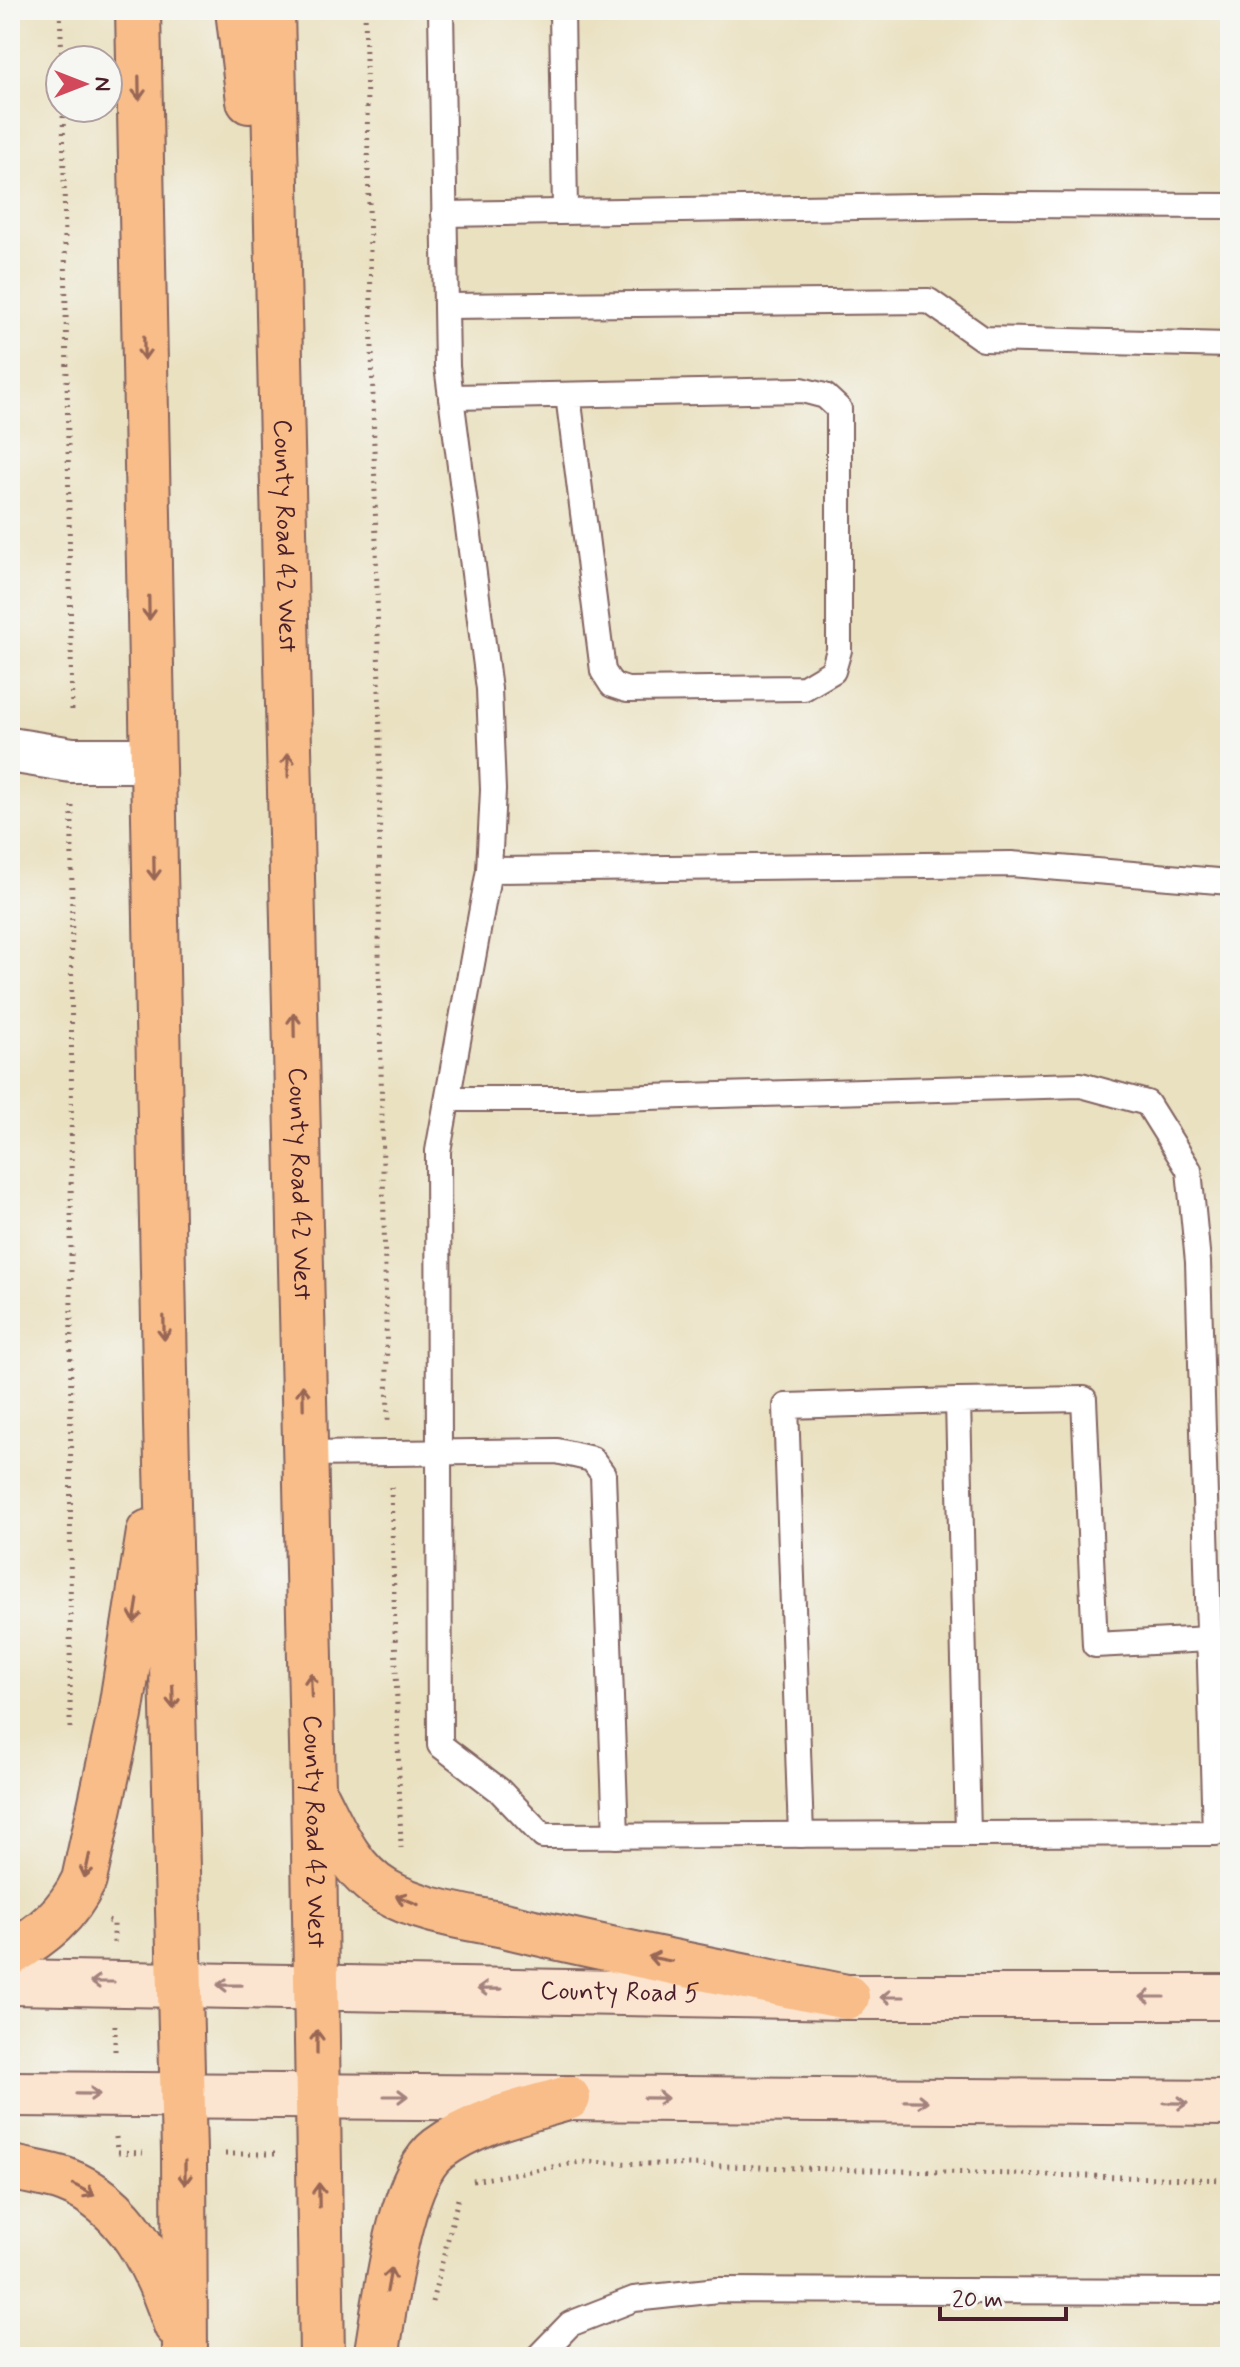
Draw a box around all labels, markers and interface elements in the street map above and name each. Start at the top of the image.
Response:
north arrow [44,44,124,124]
one-way arrow [131,74,147,101]
text: N [88,77,116,91]
one-way arrow [136,334,152,361]
street label: County Road 42 West [264,419,304,653]
one-way arrow [142,594,157,621]
one-way arrow [281,752,296,779]
one-way arrow [147,854,162,881]
one-way arrow [287,1012,302,1039]
street label: County Road 42 West [279,1067,319,1301]
one-way arrow [156,1314,171,1341]
one-way arrow [295,1384,311,1411]
one-way arrow [128,1597,143,1623]
one-way arrow [303,1672,318,1699]
one-way arrow [166,1683,181,1710]
street label: County Road 42 West [294,1714,333,1948]
one-way arrow [79,1852,94,1878]
one-way arrow [395,1892,420,1907]
one-way arrow [648,1951,674,1966]
one-way arrow [89,1974,116,1990]
street label: County Road 5 [540,1975,700,2011]
one-way arrow [216,1977,243,1993]
one-way arrow [476,1981,503,1996]
one-way arrow [879,1989,906,2005]
one-way arrow [1139,1989,1166,2005]
one-way arrow [309,2029,325,2056]
one-way arrow [74,2086,101,2102]
one-way arrow [382,2088,409,2104]
one-way arrow [642,2090,669,2106]
one-way arrow [902,2093,929,2108]
one-way arrow [1162,2095,1189,2111]
one-way arrow [177,2159,192,2186]
one-way arrow [72,2182,95,2198]
one-way arrow [312,2182,327,2209]
one-way arrow [383,2268,398,2293]
scale bar [940,2271,1066,2321]
text: 20 m [952,2285,1003,2316]

